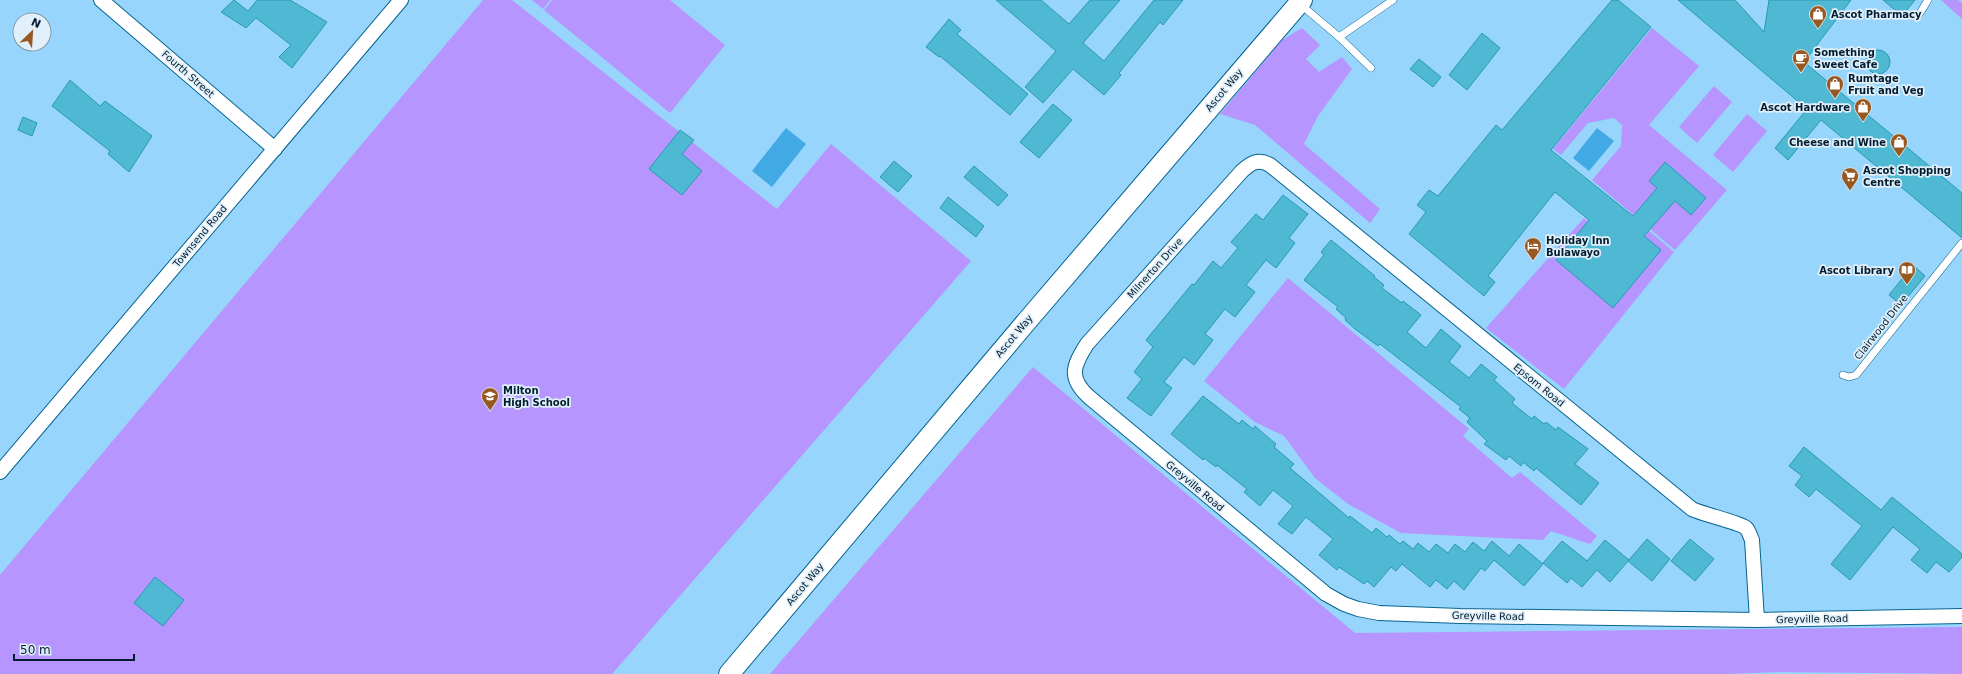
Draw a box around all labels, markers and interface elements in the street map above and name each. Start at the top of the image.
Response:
shop icon: Ascot Pharmacy [1808,4,1828,29]
place label: Ascot Pharmacy [1831,9,1922,20]
north arrow [12,12,52,52]
text: N [29,16,43,31]
place label: Something Sweet Cafe [1814,47,1878,70]
street label: Fourth Street [160,48,216,100]
cafe icon: Something Sweet Cafe [1791,48,1811,73]
street label: Ascot Way [1203,66,1245,113]
place label: Rumtage Fruit and Veg [1848,73,1924,96]
shop icon: Rumtage Fruit and Veg [1825,74,1845,99]
shop icon: Ascot Hardware [1853,97,1873,122]
place label: Ascot Hardware [1760,102,1850,113]
shop icon: Cheese and Wine [1889,132,1909,157]
place label: Cheese and Wine [1789,137,1886,148]
place label: Ascot Shopping Centre [1863,165,1951,188]
supermarket icon: Ascot Shopping Centre [1840,166,1860,191]
street label: Townsend Road [170,203,229,270]
place label: Holiday Inn Bulawayo [1546,235,1610,258]
street label: Milnerton Drive [1125,236,1185,300]
hotel icon: Holiday Inn Bulawayo [1523,236,1543,261]
library icon: Ascot Library [1897,260,1917,285]
place label: Ascot Library [1819,265,1894,276]
street label: Clairwood Drive [1852,292,1910,362]
street label: Ascot Way [993,312,1035,359]
street label: Epsom Road [1511,361,1567,409]
place label: Milton High School [503,385,570,408]
school or university icon: Milton High School [480,386,500,411]
street label: Greyville Road [1164,459,1226,513]
street label: Ascot Way [784,560,826,607]
street label: Greyville Road [1452,610,1524,622]
street label: Greyville Road [1776,613,1848,625]
scale bar [14,636,134,662]
text: 50 m [20,643,51,657]

